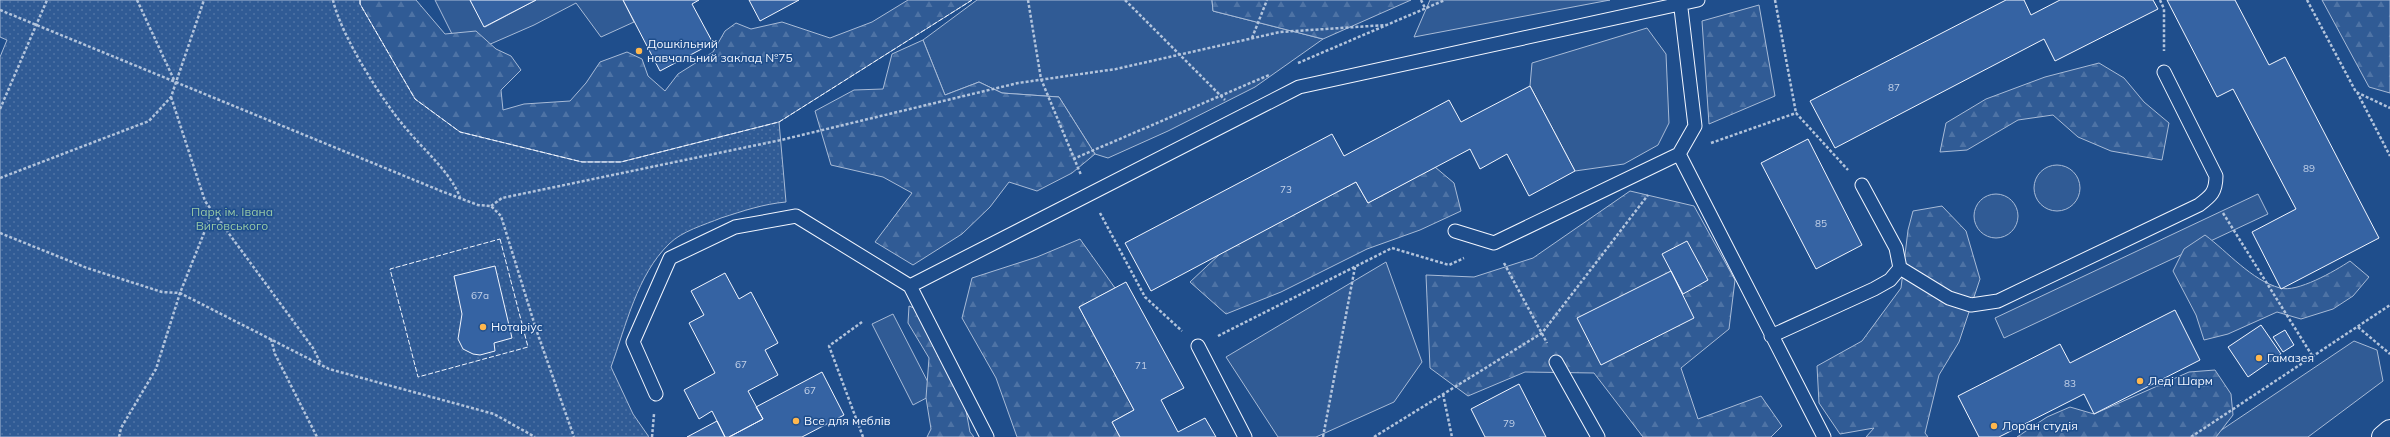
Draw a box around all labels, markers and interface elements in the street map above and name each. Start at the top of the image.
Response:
place label: Дошкільний навчальний заклад №75 [647,36,793,65]
marker: Дошкільний навчальний заклад №75 [634,46,644,56]
house number: 87 [1888,81,1900,94]
house number: 89 [2303,162,2315,175]
house number: 73 [1280,183,1292,196]
park label: Парк ім. Івана Виговського [191,204,273,233]
house number: 85 [1815,217,1827,230]
house number: 67а [471,289,489,302]
place label: Нотаріус [491,319,543,334]
marker: Нотаріус [478,322,488,332]
place label: Гамазея [2267,350,2314,365]
marker: Гамазея [2254,353,2264,363]
house number: 67 [735,358,747,371]
house number: 71 [1135,359,1147,372]
place label: Леді Шарм [2148,373,2213,388]
marker: Леді Шарм [2135,376,2145,386]
house number: 83 [2064,377,2076,390]
house number: 67 [804,384,816,397]
place label: Все для меблів [804,413,891,428]
marker: Все для меблів [791,416,801,426]
house number: 79 [1503,417,1515,430]
place label: Лоран студія [2002,418,2078,433]
marker: Лоран студія [1989,421,1999,431]

